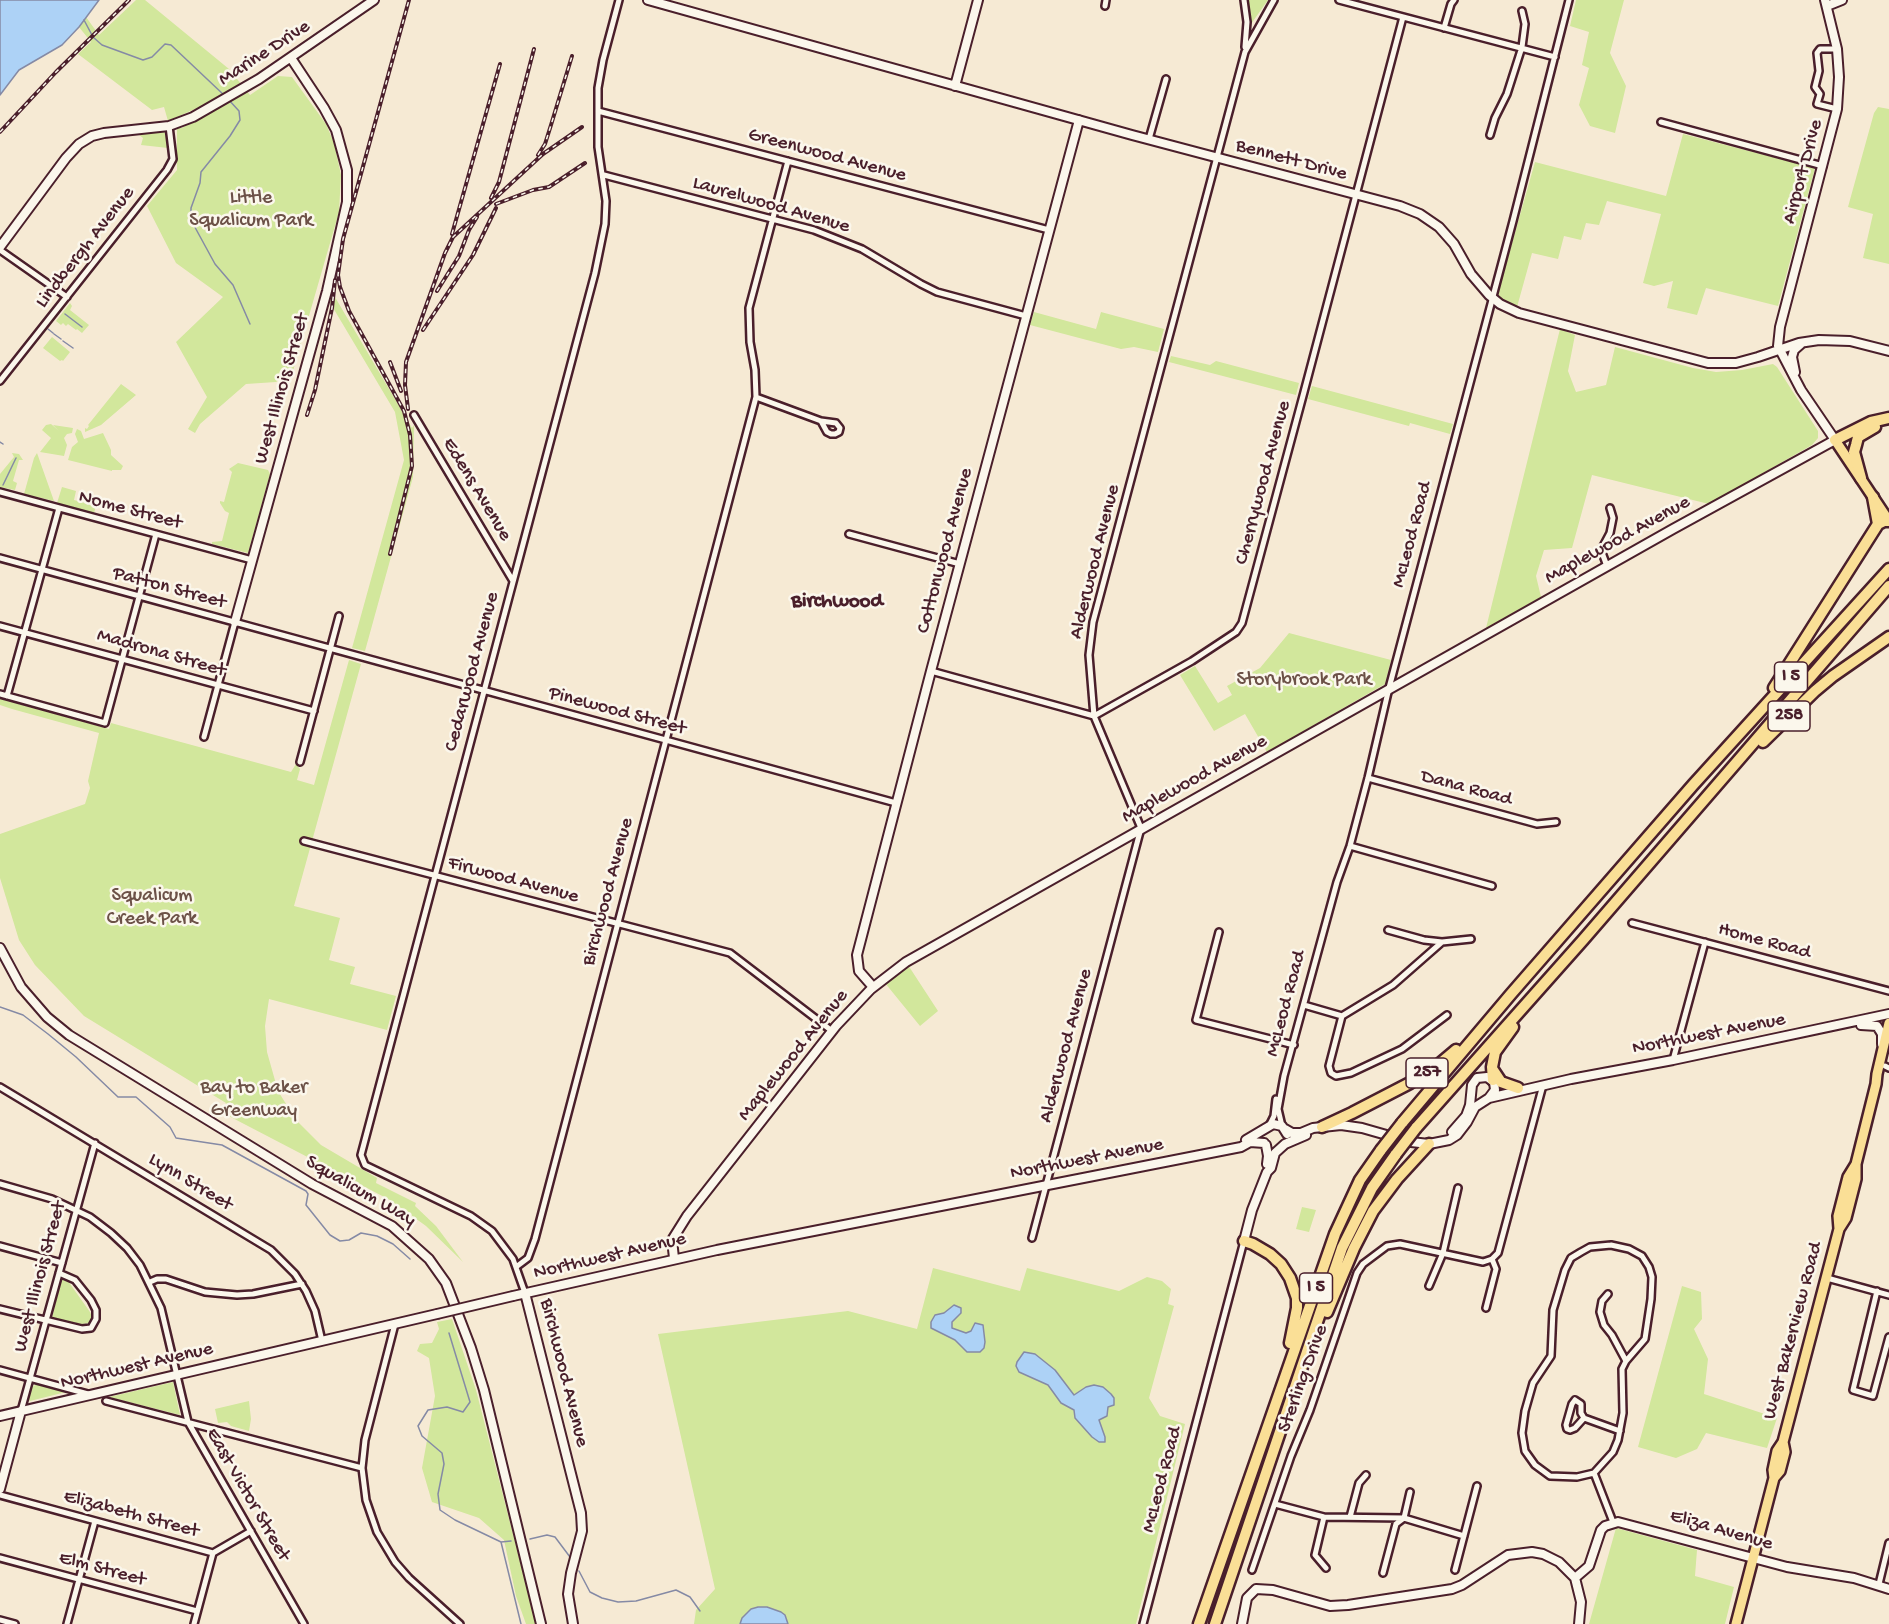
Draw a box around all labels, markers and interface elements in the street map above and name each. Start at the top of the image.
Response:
street label: Marine Drive [215,15,315,93]
street label: Airport Drive [1779,117,1829,227]
street label: Greenwood Avenue [745,123,909,189]
street label: Bennett Drive [1233,135,1349,187]
street label: Laurelwood Avenue [690,172,852,240]
street label: Lindbergh Avenue [31,182,141,314]
park label: Little Squalicum Park [189,187,313,234]
street label: West Illinois Street [250,311,316,467]
street label: Cherrywood Avenue [1231,398,1297,568]
street label: Edens Avenue [436,434,516,546]
street label: Cottonwood Avenue [912,466,980,636]
street label: McLeod Road [1387,479,1439,591]
street label: Alderwood Avenue [1065,482,1127,642]
street label: Nome Street [76,486,184,536]
street label: Maplewood Avenue [1541,491,1695,591]
street label: Patton Street [110,562,228,616]
street label: Cedarwood Avenue [440,590,506,754]
district label: Birchwood [791,590,883,616]
street label: Madrona Street [94,624,228,684]
road number: I 5 [1774,662,1808,692]
park label: Storybrook Park [1237,669,1371,693]
street label: Pinewood Street [546,682,688,742]
road number: 258 [1768,701,1810,731]
street label: Maplewood Avenue [1118,730,1272,830]
street label: Dana Road [1418,765,1514,813]
street label: Birchwood Avenue [578,815,640,969]
street label: Firwood Avenue [445,852,581,910]
park label: Squalicum Creek Park [107,885,197,932]
street label: Home Road [1715,918,1813,966]
street label: McLeod Road [1261,948,1313,1060]
street label: Alderwood Avenue [1035,966,1099,1126]
street label: Maplewood Avenue [734,985,854,1127]
street label: Northwest Avenue [1630,1008,1788,1062]
road number: 257 [1406,1058,1448,1088]
park label: Bay to Baker Greenway [201,1077,307,1124]
street label: Northwest Avenue [1008,1133,1166,1187]
street label: Lynn Street [143,1148,237,1218]
street label: Squalicum Way [301,1151,419,1233]
street label: West Illinois Street [9,1199,73,1355]
street label: Northwest Avenue [531,1228,689,1286]
street label: West Bakerview Road [1759,1240,1829,1422]
road number: I 5 [1300,1273,1332,1303]
street label: Birchwood Avenue [533,1296,593,1450]
street label: Sterling Drive [1273,1322,1335,1436]
street label: Northwest Avenue [58,1338,216,1396]
street label: East Victor Street [199,1424,295,1566]
street label: McLeod Road [1137,1424,1189,1536]
street label: Elizabeth Street [61,1485,201,1545]
street label: Eliza Avenue [1667,1505,1775,1557]
street label: Elm Street [56,1547,148,1593]

